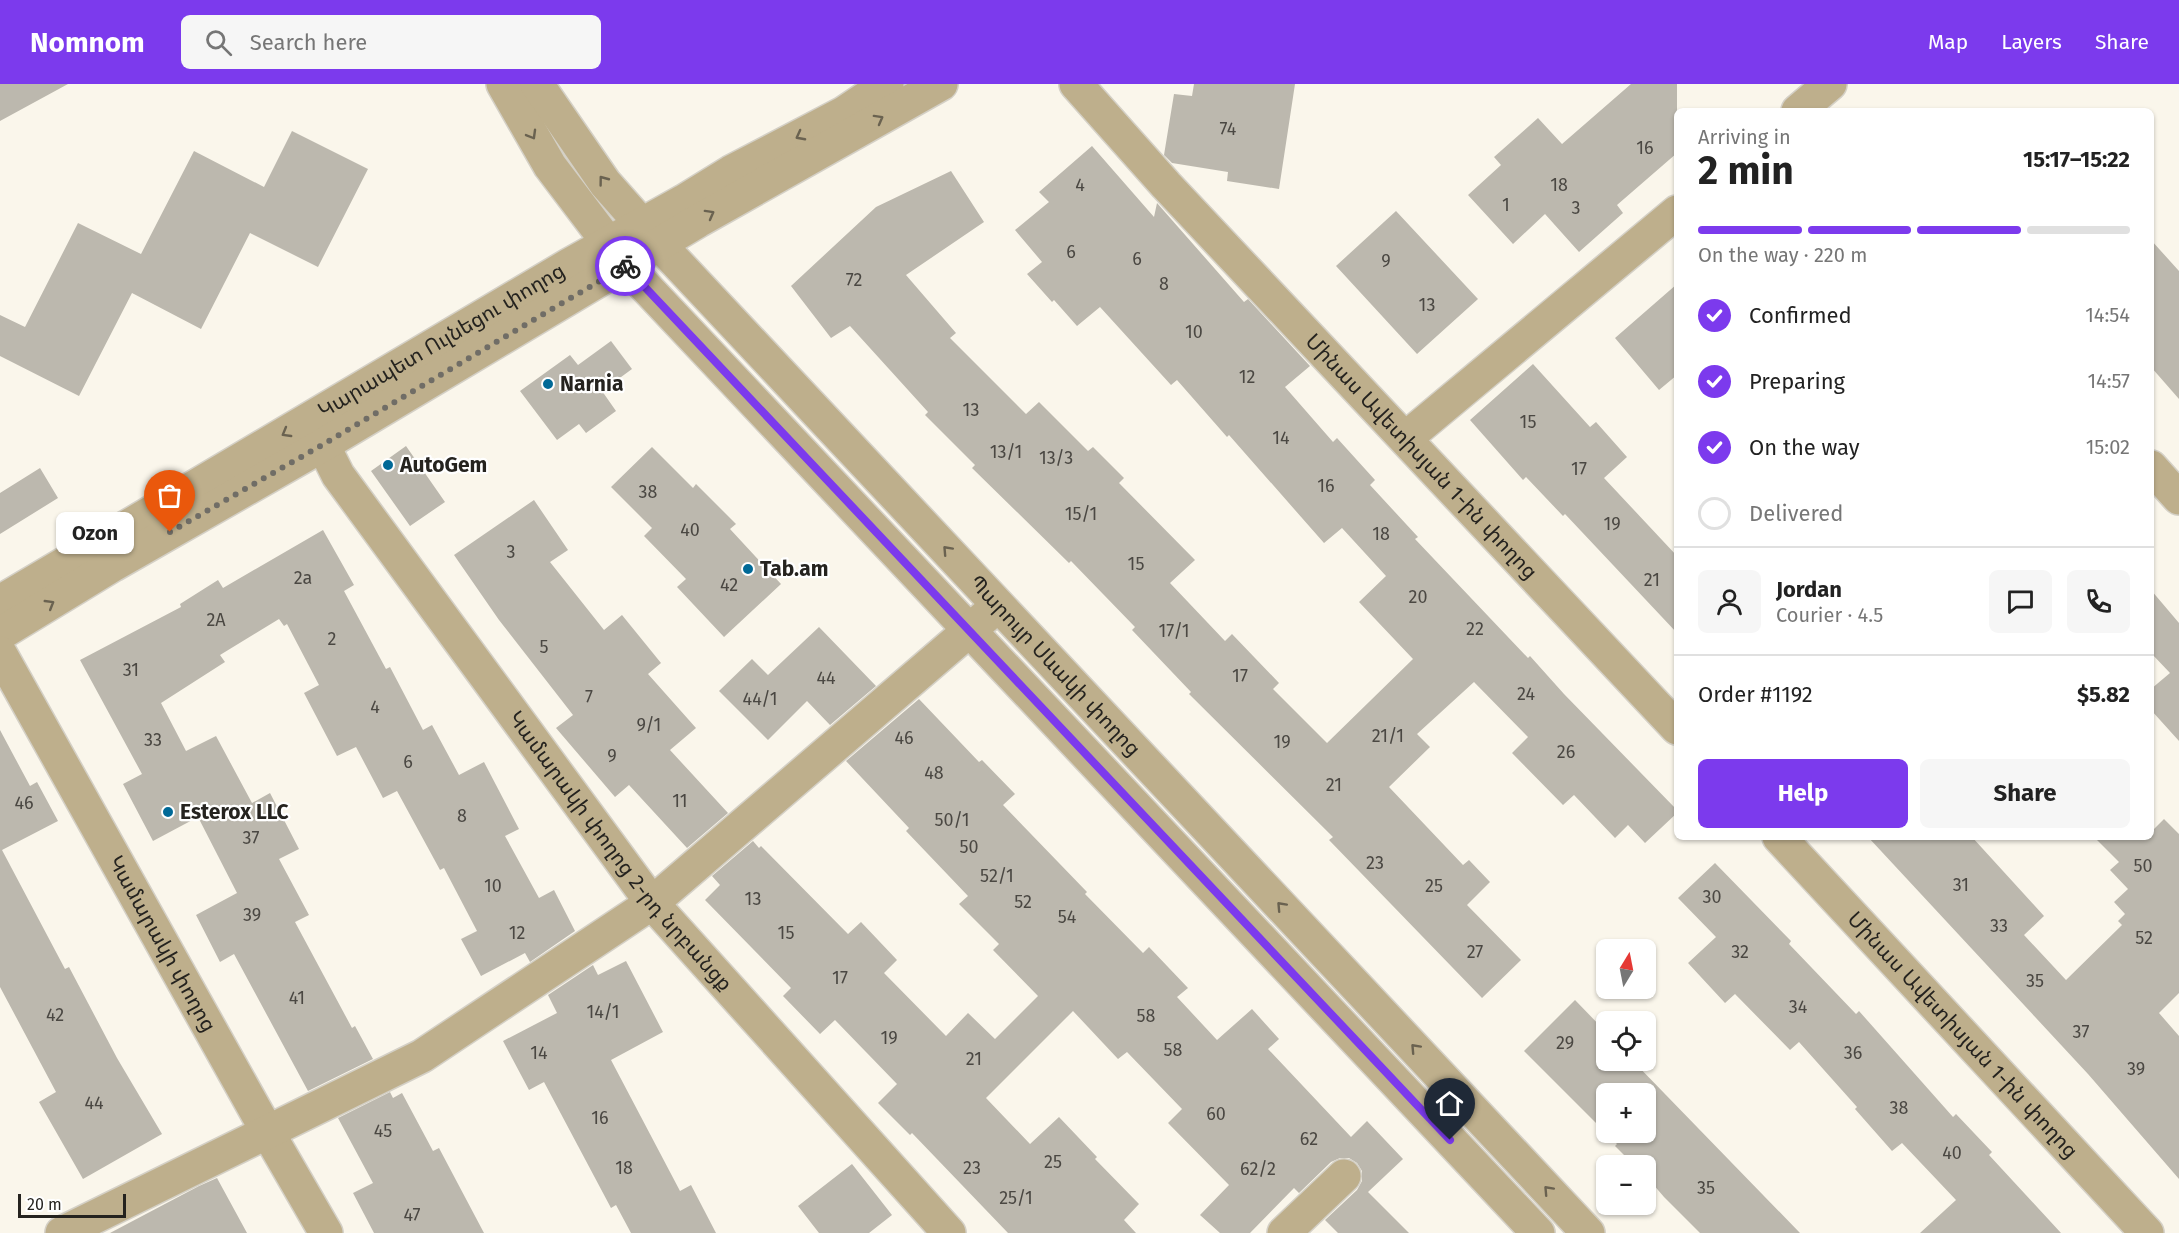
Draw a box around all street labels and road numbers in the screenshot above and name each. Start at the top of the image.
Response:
street label: Կարապետ Ուլնեցու փողոց [313,257,569,424]
street label: Մինաս Ավետիսյան 1-ին փողոց [1300,328,1543,585]
street label: Պարույր Սևակի փողոց [964,570,1146,762]
street label: Կամարակի փողոց 2-րդ նրբանցք [503,706,738,996]
street label: Կամարակի փողոց [103,851,222,1037]
street label: Մինաս Ավետիսյան 1-ին փողոց [1842,906,2084,1164]

